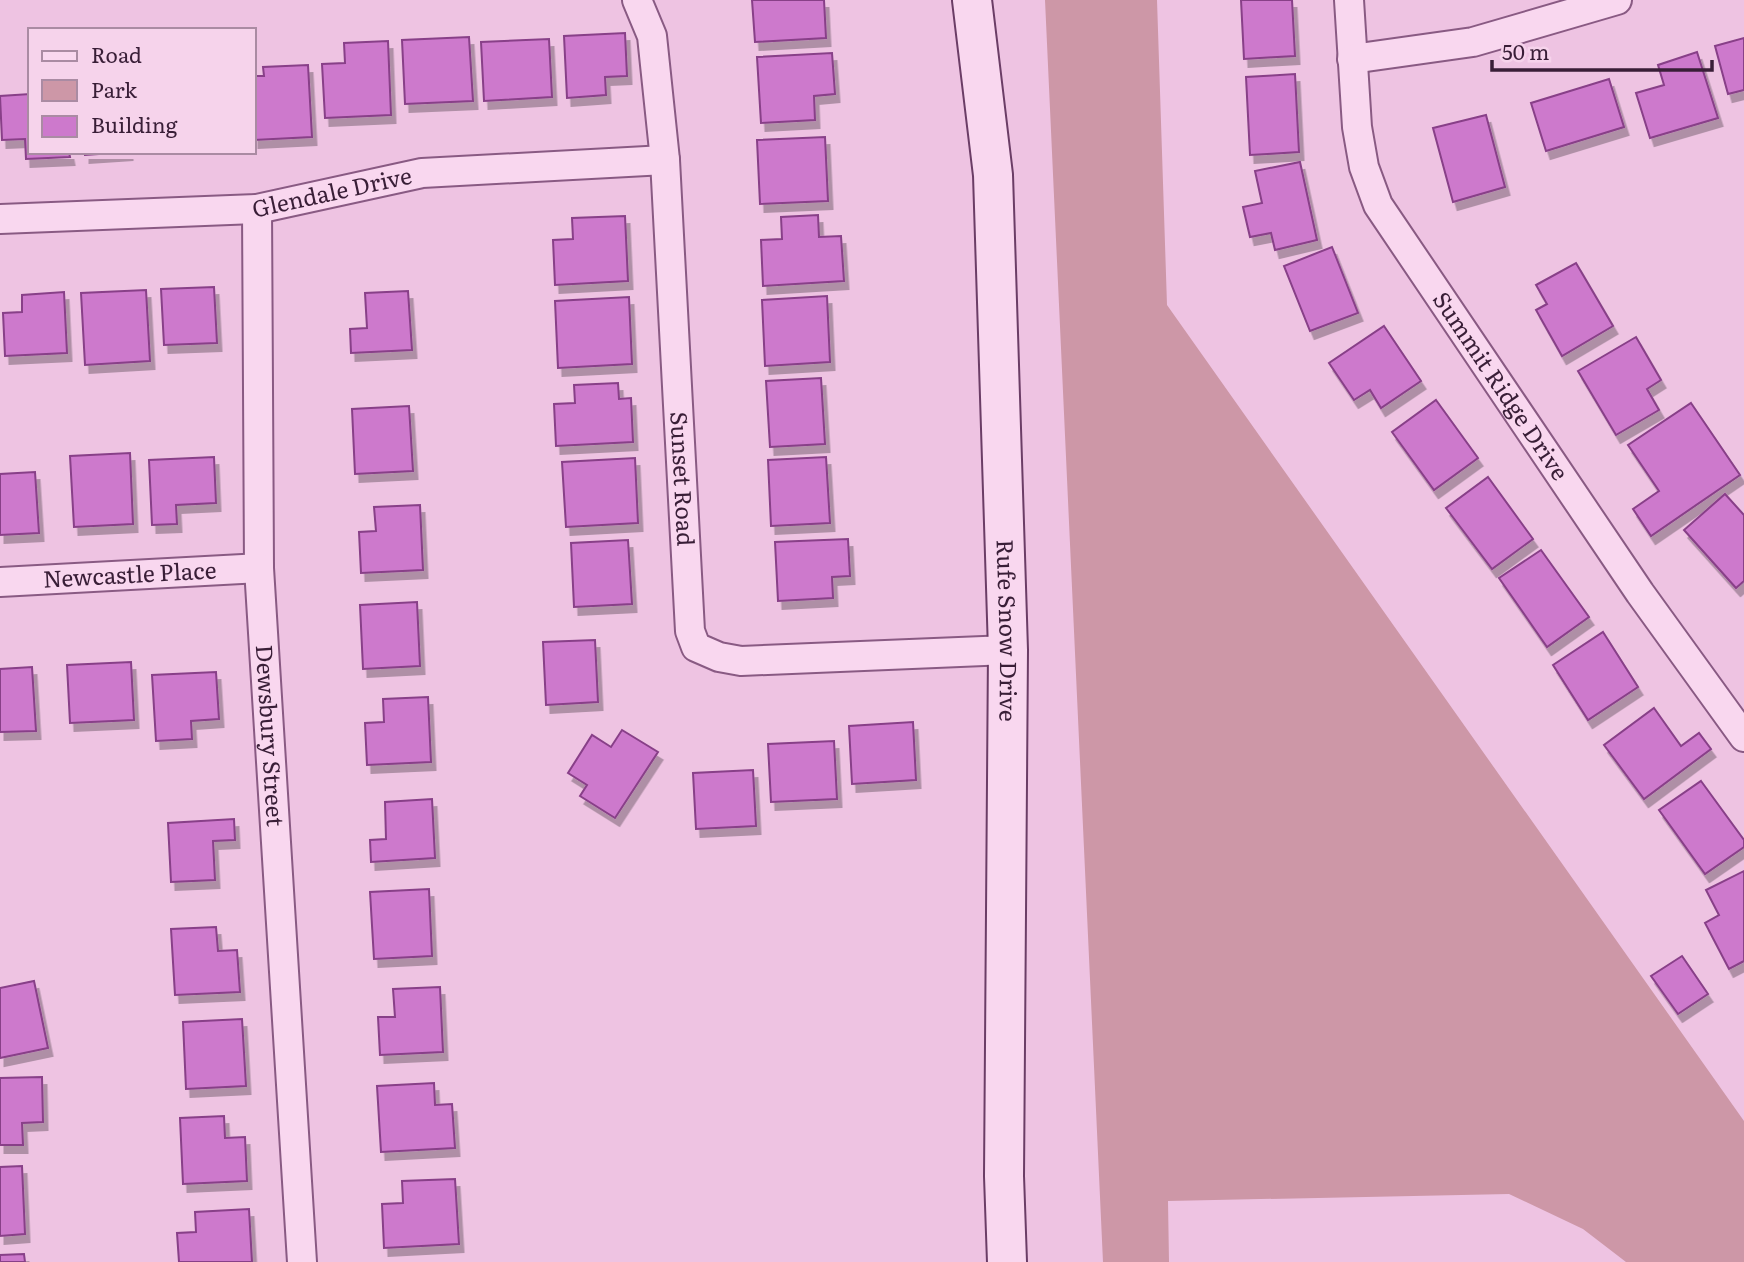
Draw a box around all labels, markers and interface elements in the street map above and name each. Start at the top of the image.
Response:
legend [28,28,256,154]
scale bar [1492,28,1712,72]
text: 50 m [1502,35,1549,66]
text: Road [91,38,142,69]
text: Park [91,73,137,104]
text: Building [91,108,178,139]
street label: Glendale Drive [249,157,415,225]
street label: Summit Ridge Drive [1426,284,1578,486]
street label: Sunset Road [663,411,704,547]
street label: Rufe Snow Drive [990,539,1027,722]
street label: Newcastle Place [42,551,217,595]
street label: Dewsbury Street [249,644,294,828]

